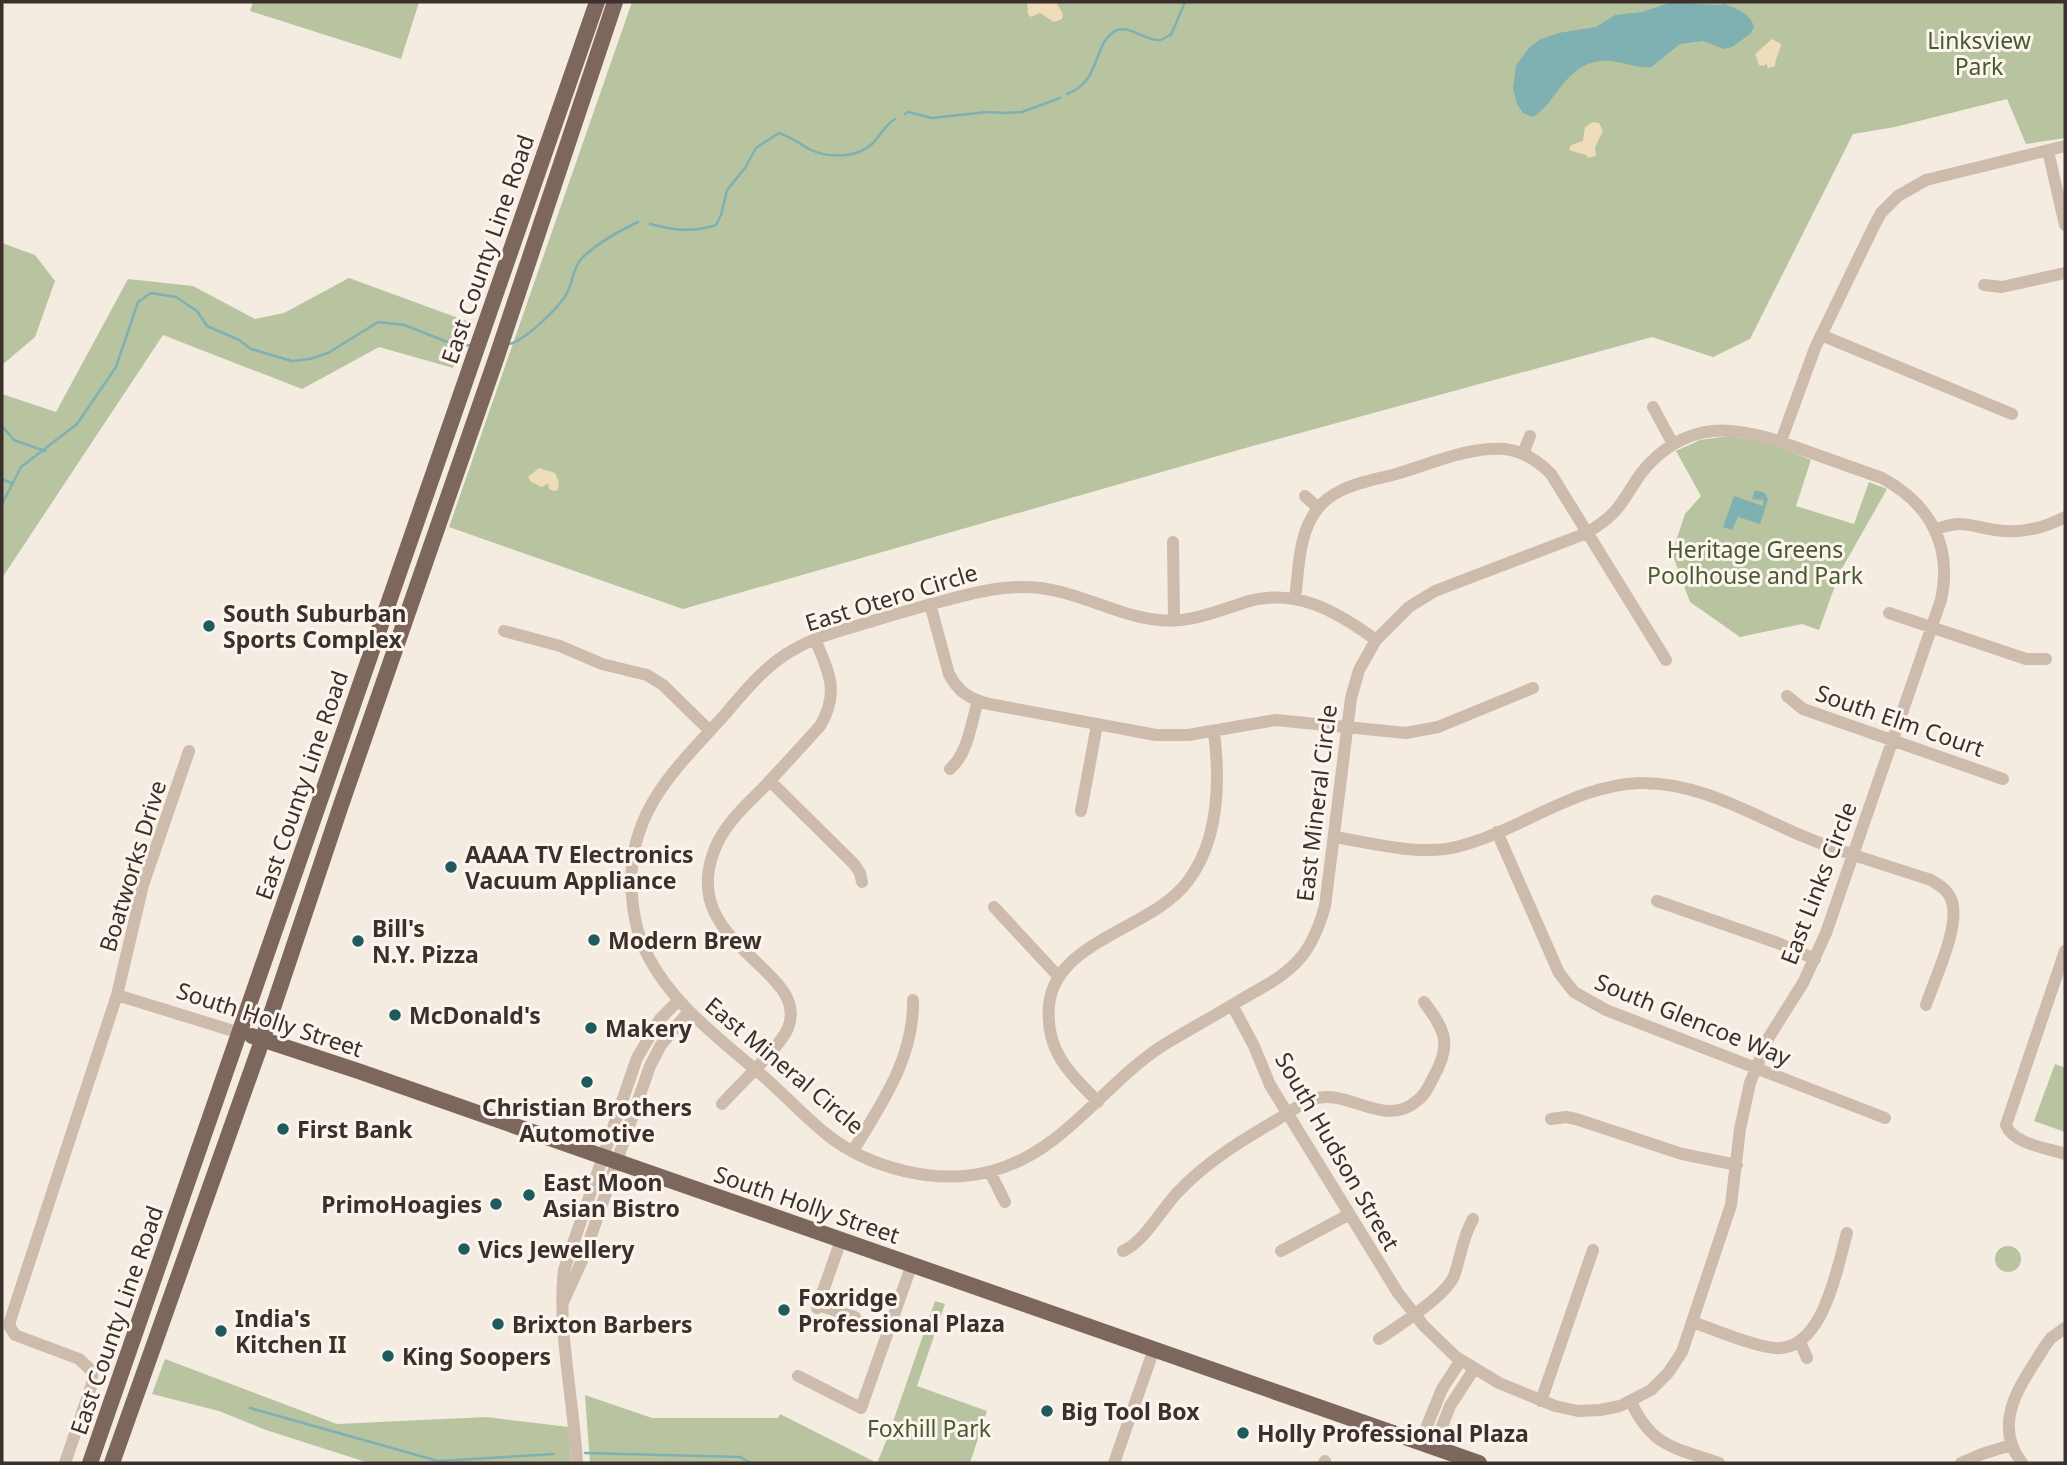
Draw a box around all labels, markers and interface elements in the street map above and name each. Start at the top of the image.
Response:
park label: Linksview Park [1927,24,2031,82]
street label: East County Line Road [433,130,541,368]
park label: Heritage Greens Poolhouse and Park [1647,533,1864,591]
street label: East Otero Circle [801,556,981,638]
place label: South Suburban Sports Complex [223,597,407,655]
marker: South Suburban Sports Complex [201,618,217,634]
street label: East County Line Road [247,666,355,904]
street label: South Elm Court [1812,676,1988,764]
street label: East Mineral Circle [1288,703,1344,903]
street label: Boatworks Drive [91,776,173,956]
street label: East Links Circle [1772,797,1864,969]
place label: AAAA TV Electronics Vacuum Appliance [465,838,694,896]
marker: AAAA TV Electronics Vacuum Appliance [443,859,459,875]
place label: Bill's N.Y. Pizza [372,912,479,970]
place label: Modern Brew [608,924,762,956]
marker: Modern Brew [586,932,602,948]
marker: Bill's N.Y. Pizza [350,933,366,949]
street label: South Glencoe Way [1590,965,1796,1073]
street label: South Holly Street [173,974,367,1064]
street label: East Mineral Circle [699,989,871,1141]
place label: McDonald's [409,999,541,1031]
marker: McDonald's [387,1007,403,1023]
place label: Makery [605,1012,693,1044]
marker: Makery [583,1020,599,1036]
street label: South Hudson Street [1268,1046,1408,1256]
marker: Christian Brothers Automotive [579,1074,595,1090]
place label: Christian Brothers Automotive [482,1091,692,1149]
place label: First Bank [297,1113,413,1145]
marker: First Bank [275,1121,291,1137]
street label: South Holly Street [710,1157,904,1251]
place label: East Moon Asian Bistro [543,1166,680,1224]
marker: East Moon Asian Bistro [521,1187,537,1203]
place label: PrimoHoagies [321,1188,482,1220]
marker: PrimoHoagies [488,1196,504,1212]
street label: East County Line Road [62,1201,170,1439]
place label: Vics Jewellery [478,1233,635,1265]
marker: Vics Jewellery [456,1241,472,1257]
place label: Foxridge Professional Plaza [798,1281,1005,1339]
place label: India's Kitchen II [235,1302,347,1360]
marker: Foxridge Professional Plaza [776,1302,792,1318]
place label: Brixton Barbers [512,1308,692,1340]
marker: Brixton Barbers [490,1316,506,1332]
marker: India's Kitchen II [213,1323,229,1339]
place label: King Soopers [402,1340,551,1372]
marker: King Soopers [380,1348,396,1364]
place label: Big Tool Box [1061,1395,1200,1427]
marker: Big Tool Box [1039,1403,1055,1419]
park label: Foxhill Park [867,1412,992,1444]
place label: Holly Professional Plaza [1257,1417,1529,1449]
marker: Holly Professional Plaza [1235,1425,1251,1441]

